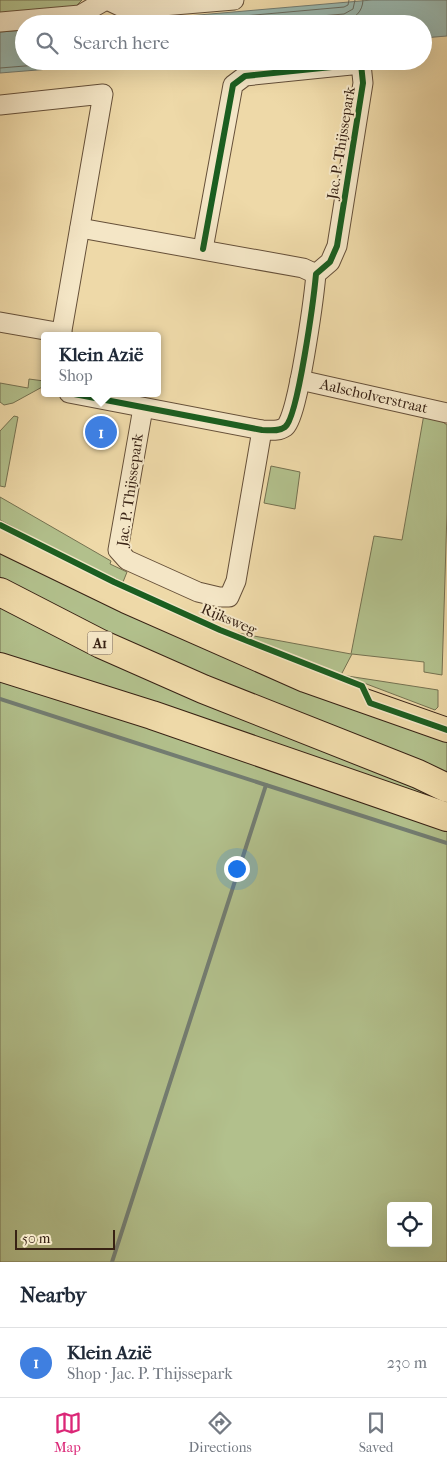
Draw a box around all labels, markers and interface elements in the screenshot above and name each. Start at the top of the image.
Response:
search box [15,15,432,70]
icon: search [33,29,61,57]
text: Search here [73,32,169,54]
street label: Jac. P. Thijssepark [323,85,359,202]
popup [41,332,161,397]
text: Klein Azië [59,344,143,366]
text: Shop [59,366,93,385]
street label: Aalscholverstraat [317,375,430,417]
pin: 1 [85,413,117,451]
street label: Jac. P. Thijssepark [113,432,147,549]
street label: Rijksweg [199,599,260,639]
road number: A1 [88,632,112,654]
your location [224,856,250,882]
map controls [387,1202,432,1247]
button: locate [387,1202,432,1247]
scale bar [15,1227,115,1250]
text: 50 m [22,1230,50,1247]
text: Nearby [20,1283,86,1307]
text: Klein Azië [67,1342,152,1364]
text: 1 [33,1353,39,1372]
text: 230 m [387,1353,427,1372]
text: Shop · Jac. P. Thijssepark [67,1364,232,1383]
tab: Map [54,1409,82,1456]
tab: Directions [189,1409,252,1456]
tab: Saved [359,1409,393,1456]

